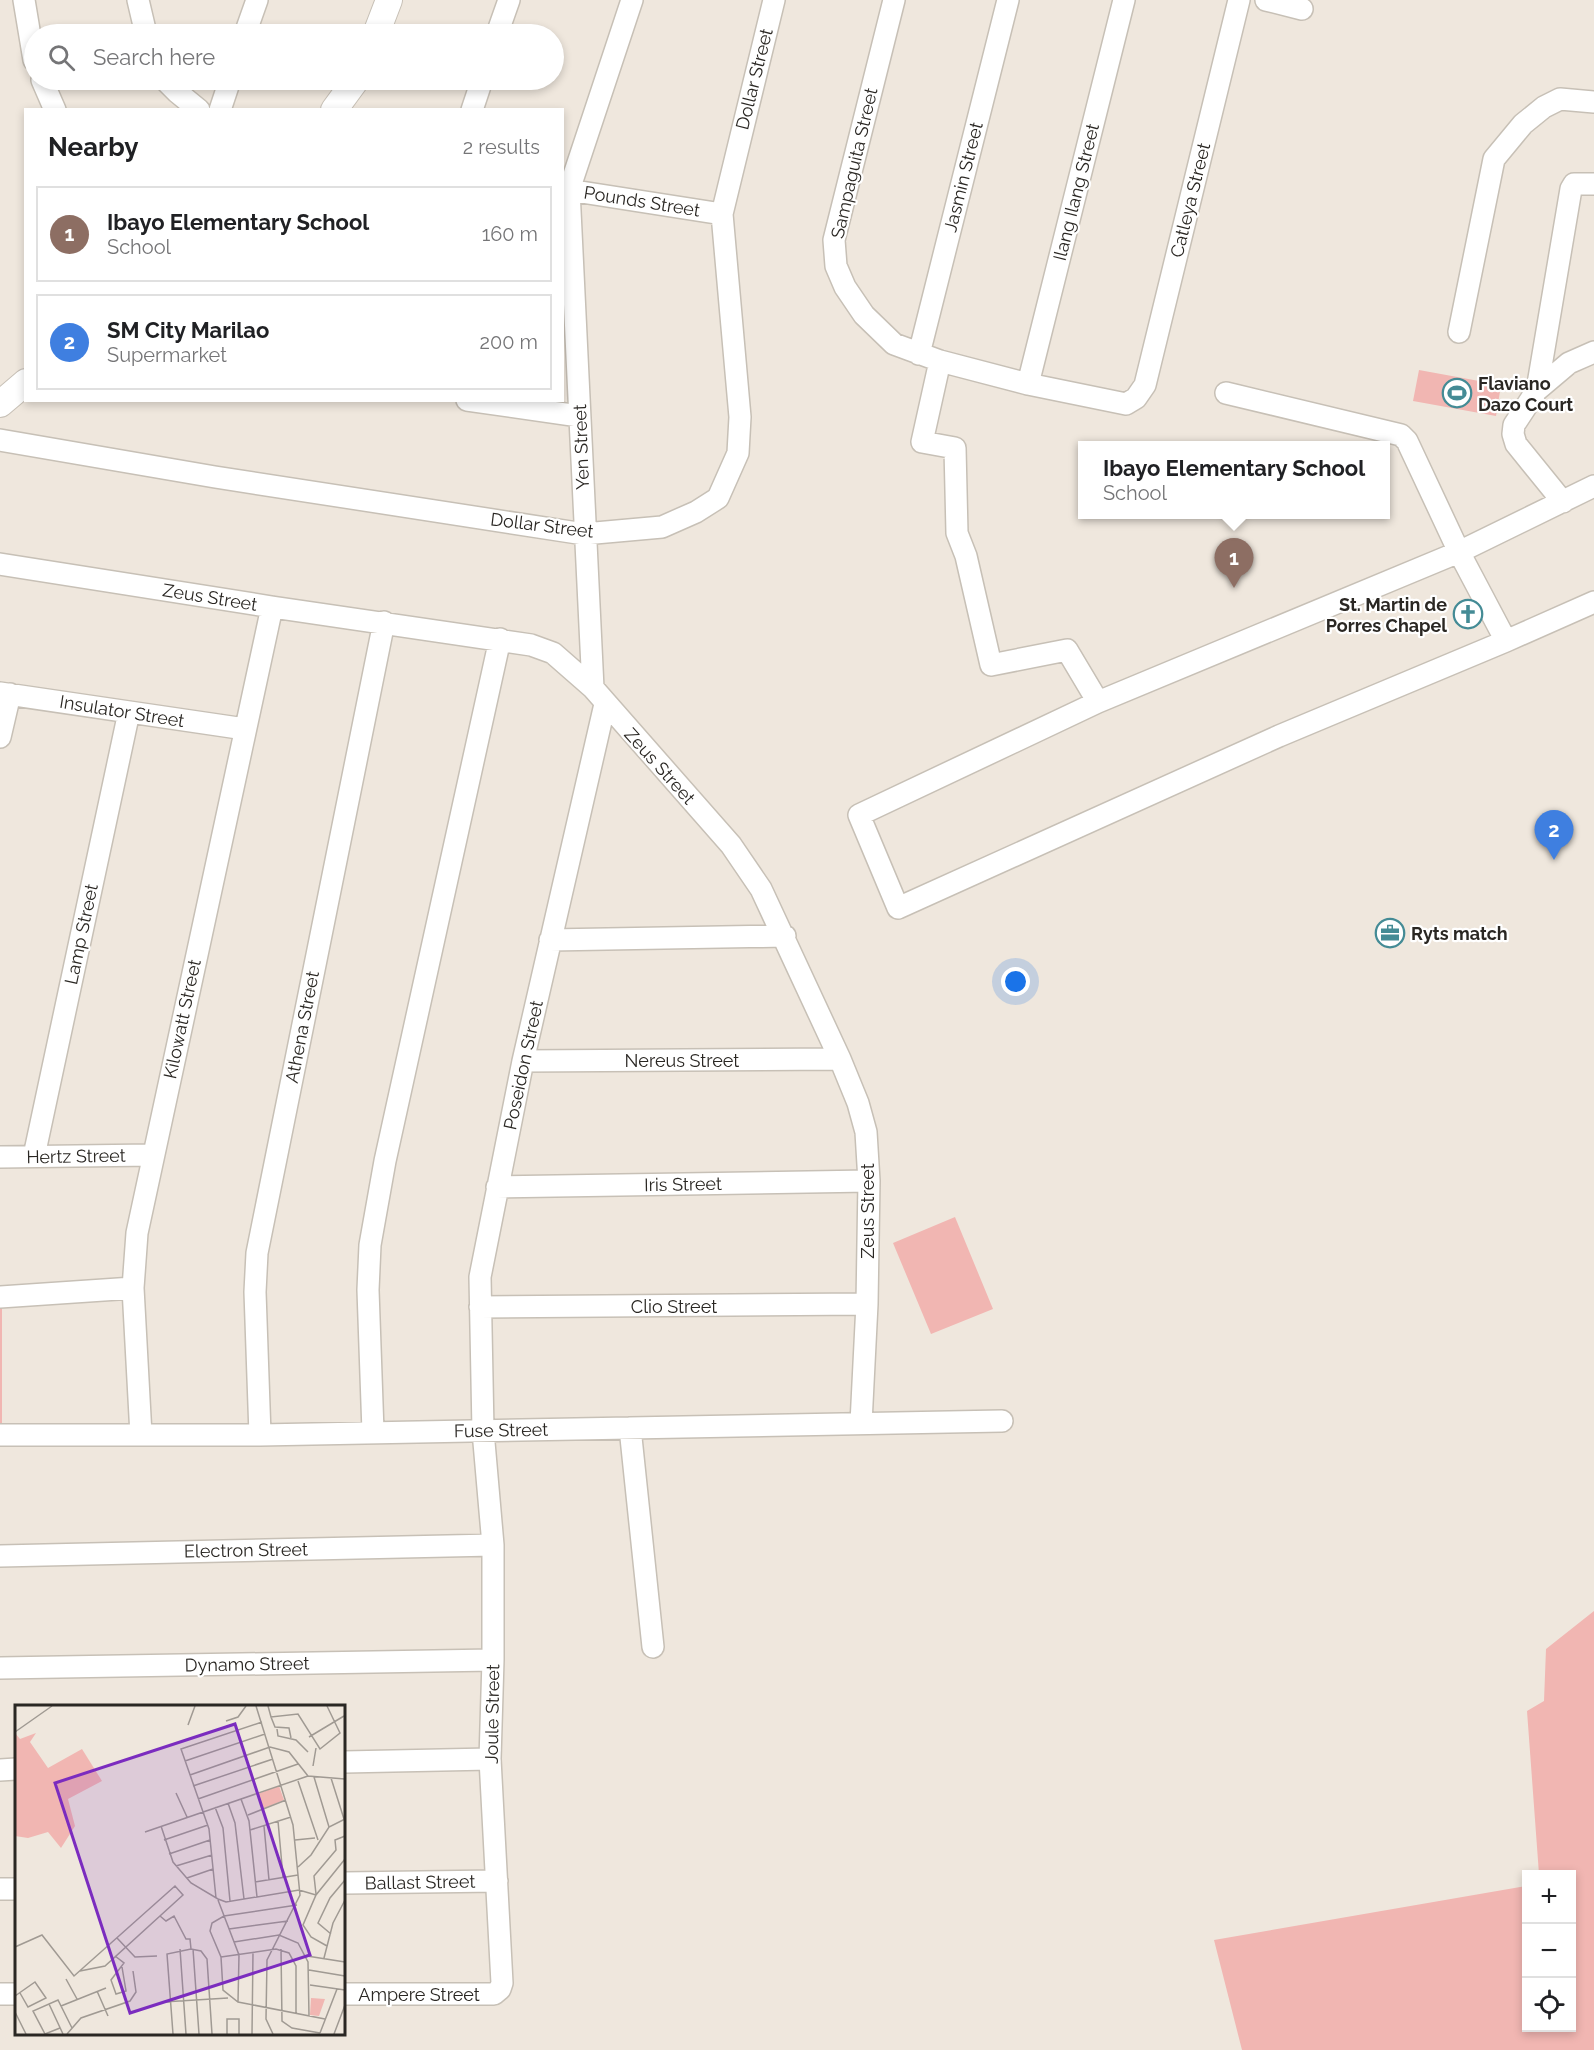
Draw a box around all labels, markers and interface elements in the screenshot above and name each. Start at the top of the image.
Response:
search box [24,24,564,90]
street label: Dollar Street [731,26,777,132]
icon: search [45,41,78,74]
text: Search here [93,44,215,70]
street label: Sampaguita Street [826,85,882,241]
street label: Jasmin Street [939,120,987,234]
street label: Ilang Ilang Street [1049,121,1103,263]
text: Nearby [48,132,138,162]
text: 2 results [463,135,540,159]
street label: Catleya Street [1166,141,1214,259]
street label: Pounds Street [582,181,702,221]
text: Ibayo Elementary School [107,209,369,235]
text: 1 [65,222,74,246]
text: 160 m [482,222,538,246]
text: School [107,235,171,259]
text: SM City Marilao [107,317,269,343]
text: 2 [64,330,75,354]
text: 200 m [480,330,538,354]
text: Supermarket [107,343,227,367]
place label: Flaviano Dazo Court [1478,373,1573,415]
sports icon: Flaviano Dazo Court [1441,377,1473,409]
street label: Yen Street [569,404,593,490]
popup [1078,441,1390,519]
text: Ibayo Elementary School [1103,455,1365,481]
text: School [1103,481,1167,505]
street label: Dollar Street [489,508,595,542]
pin: 1 [1214,538,1254,588]
street label: Zeus Street [161,579,259,615]
place label: St. Martin de Porres Chapel [1326,594,1447,636]
church icon: St. Martin de Porres Chapel [1452,598,1484,630]
street label: Insulator Street [58,691,186,731]
street label: Zeus Street [620,723,700,809]
pin: 2 [1534,810,1574,860]
street label: Lamp Street [60,882,102,986]
office icon: Ryts match [1374,917,1406,949]
place label: Ryts match [1411,923,1508,944]
street label: Kilowatt Street [159,957,205,1081]
your location [1001,967,1030,996]
street label: Athena Street [281,969,323,1085]
street label: Poseidon Street [499,998,547,1132]
street label: Nereus Street [625,1050,739,1071]
street label: Hertz Street [26,1145,126,1167]
street label: Zeus Street [857,1163,878,1259]
street label: Iris Street [644,1173,722,1195]
street label: Clio Street [631,1296,717,1317]
street label: Fuse Street [454,1419,548,1441]
street label: Electron Street [184,1538,308,1562]
street label: Dynamo Street [184,1652,310,1676]
street label: Joule Street [481,1664,503,1764]
inset map [15,1705,345,2035]
map controls [1522,1870,1576,2032]
button: + [1522,1870,1576,1924]
street label: Ballast Street [365,1871,475,1893]
button: − [1522,1924,1576,1978]
button: locate [1522,1978,1576,2032]
street label: Ampere Street [358,1984,480,2005]

